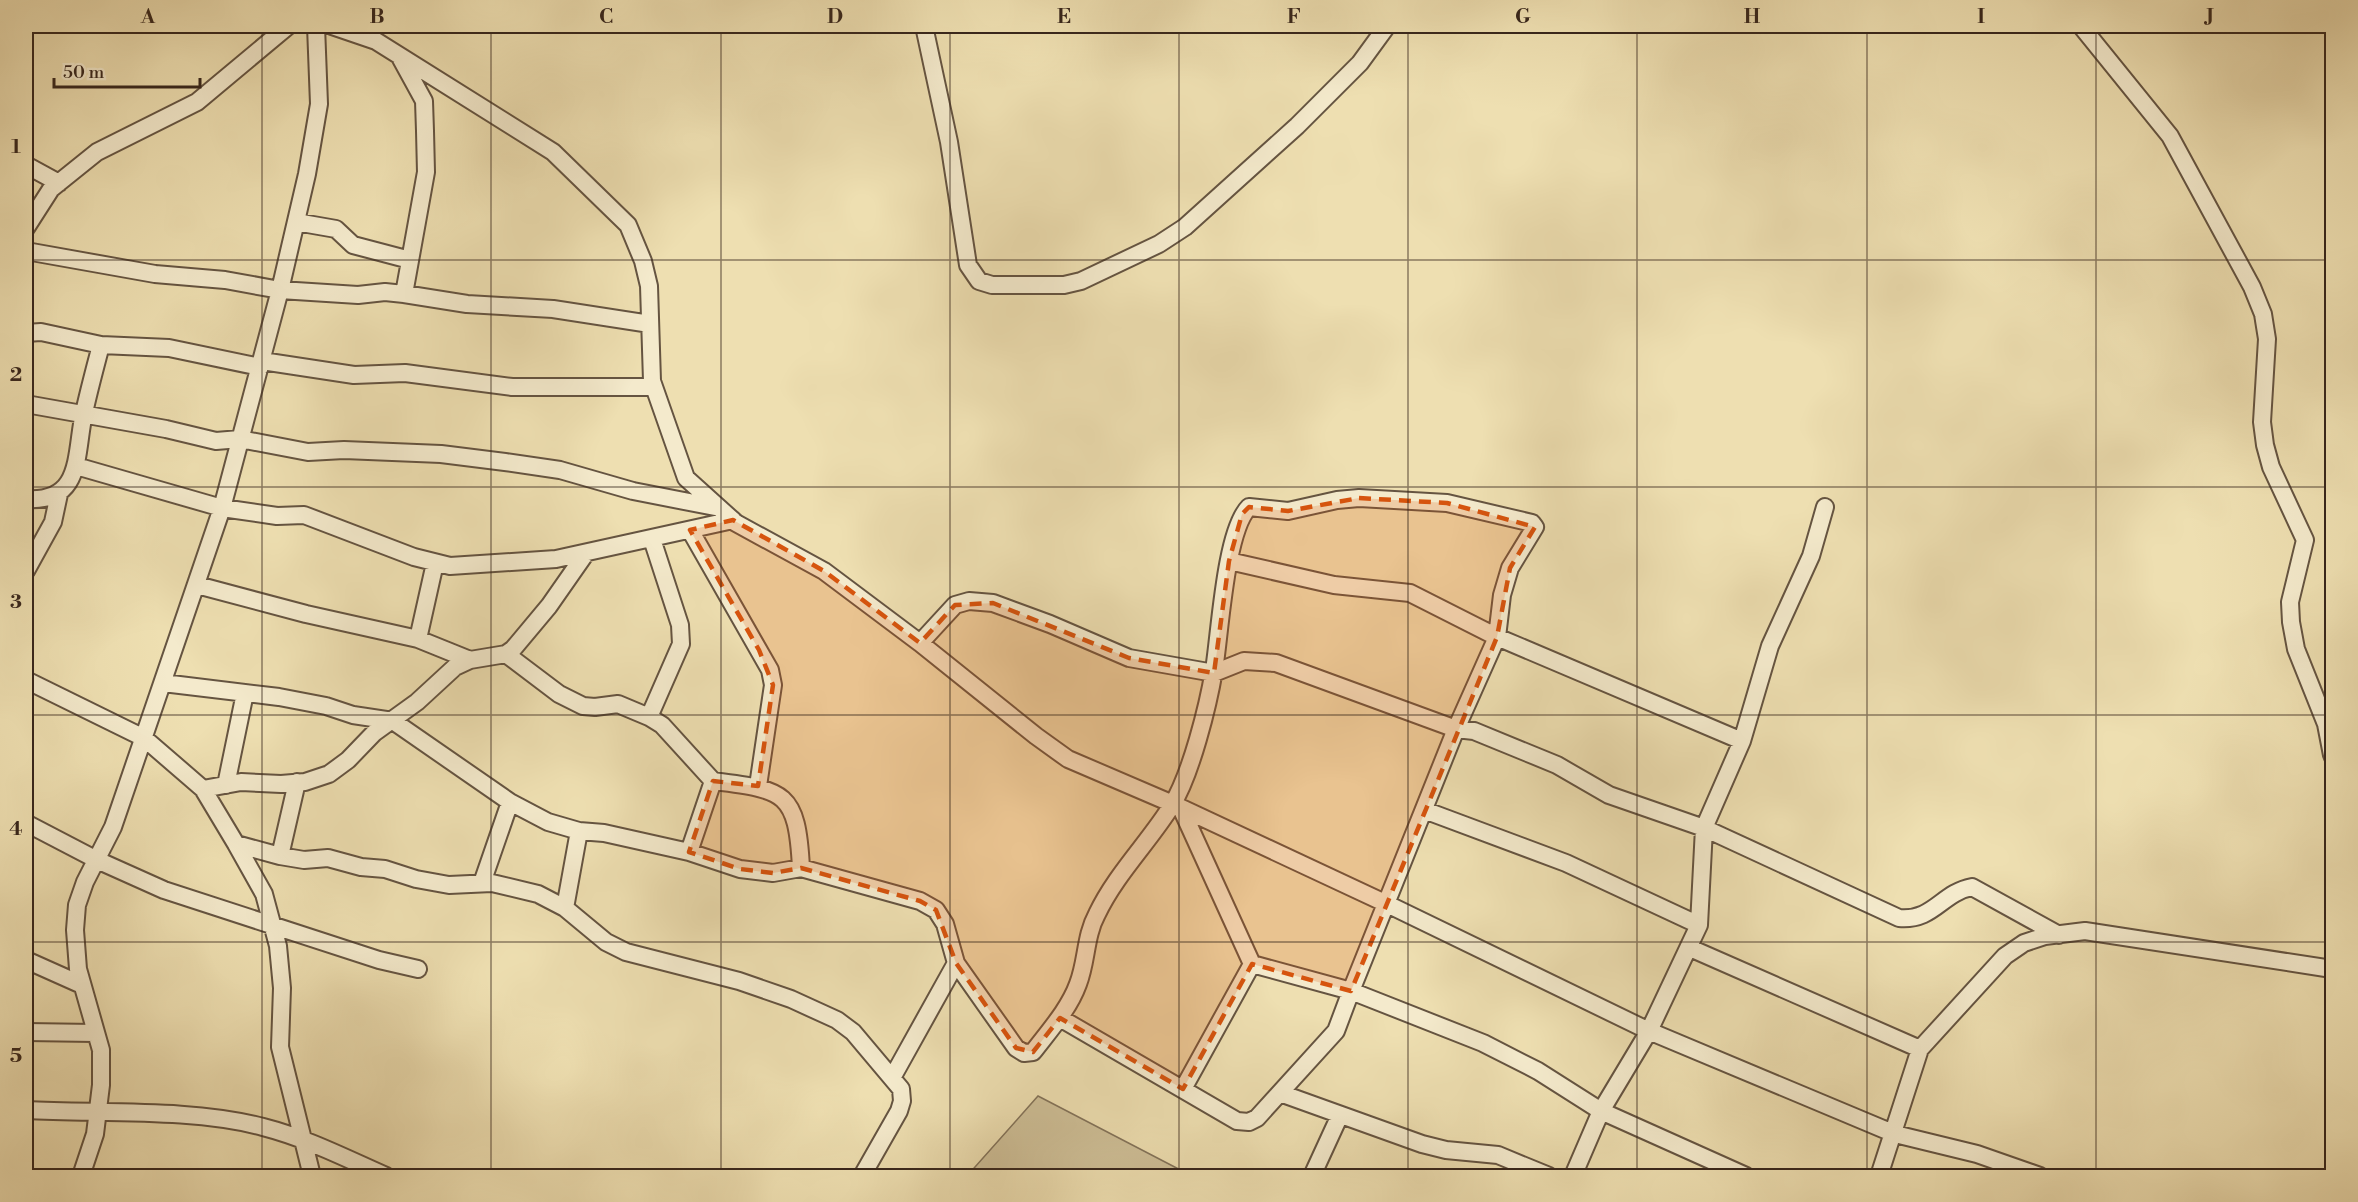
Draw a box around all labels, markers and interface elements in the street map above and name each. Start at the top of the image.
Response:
text: A [140,5,156,30]
text: B [369,5,385,30]
text: C [599,5,613,30]
text: D [827,5,843,30]
text: E [1057,5,1071,30]
text: F [1287,5,1301,30]
text: G [1515,5,1531,30]
text: H [1744,5,1761,30]
text: I [1977,5,1985,30]
text: J [2203,5,2214,30]
scale bar [54,51,200,89]
text: 50 m [63,61,105,84]
text: 1 [11,135,21,160]
text: 2 [10,363,22,388]
text: 3 [10,590,22,615]
text: 4 [9,817,23,842]
text: 5 [10,1044,22,1069]

